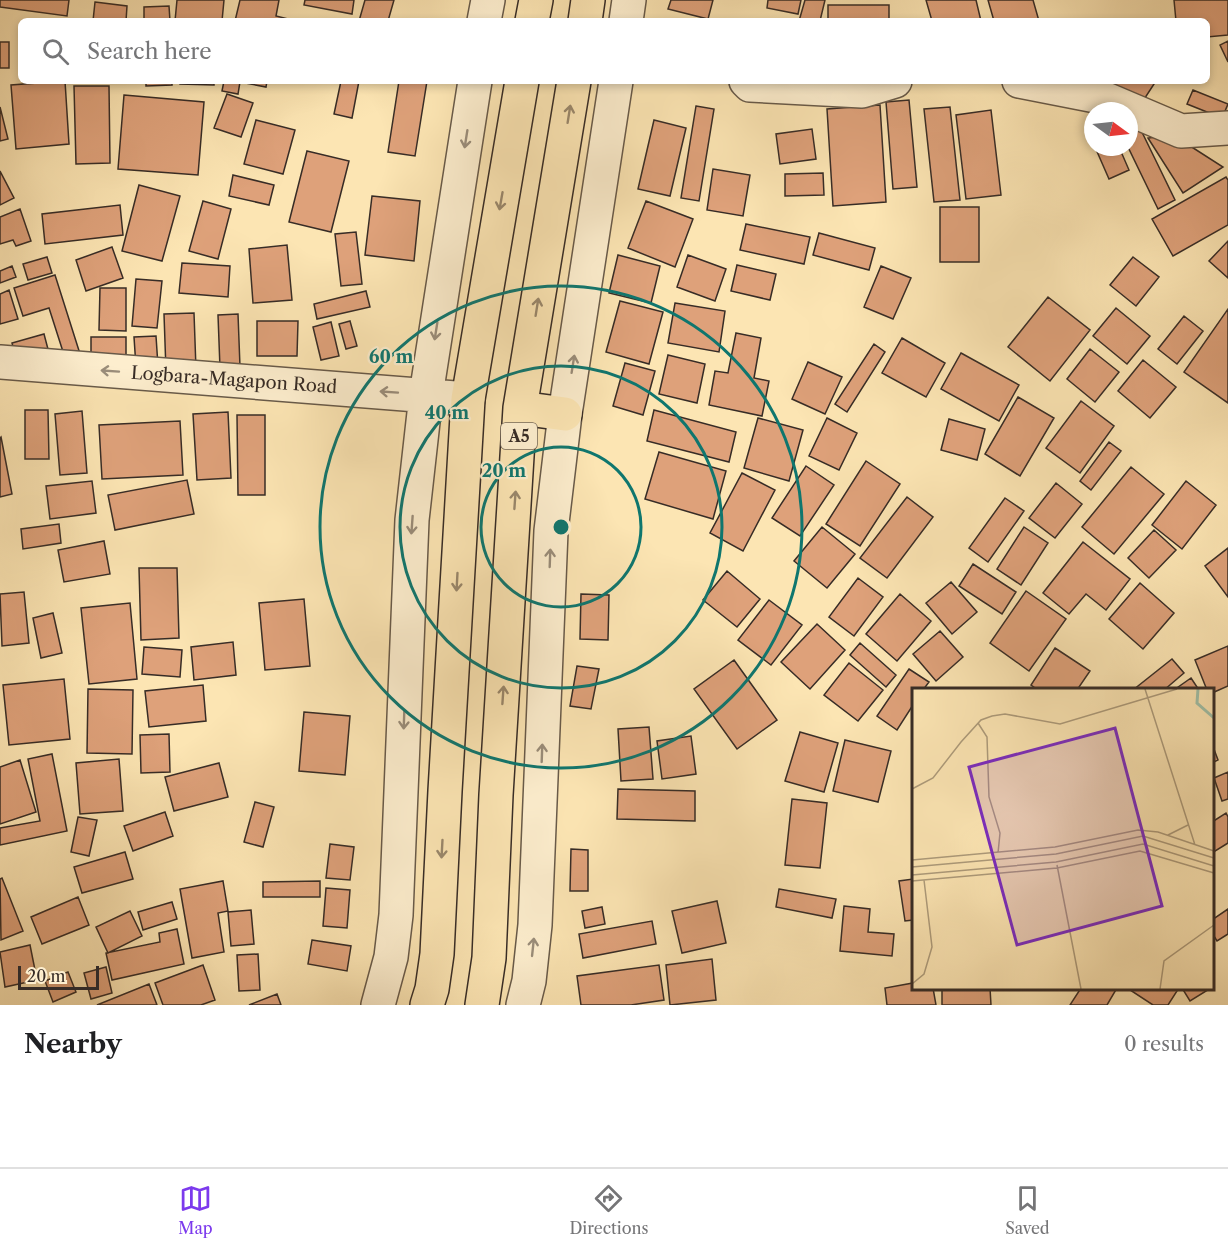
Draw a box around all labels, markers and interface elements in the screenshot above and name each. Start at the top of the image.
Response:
search box [18,18,1210,84]
icon: search [39,35,72,68]
text: Search here [87,38,212,65]
north arrow [1084,102,1138,156]
one-way arrow [563,105,574,125]
one-way arrow [461,128,472,148]
one-way arrow [496,190,507,210]
one-way arrow [532,297,543,317]
one-way arrow [431,321,442,341]
text: 60 m [369,346,413,368]
one-way arrow [567,355,578,375]
street label: Logbara-Magapon Road [130,362,338,398]
one-way arrow [101,365,121,376]
one-way arrow [379,387,399,398]
text: 40 m [425,402,469,424]
road number: A5 [501,423,537,449]
text: 20 m [482,460,526,482]
one-way arrow [509,491,520,511]
one-way arrow [406,514,417,534]
centre of rings [551,517,571,537]
one-way arrow [545,548,556,568]
one-way arrow [451,571,462,591]
one-way arrow [497,685,508,705]
inset map [912,688,1213,990]
one-way arrow [398,709,409,729]
one-way arrow [536,743,548,763]
one-way arrow [436,839,447,859]
one-way arrow [527,938,538,958]
scale bar [18,963,99,990]
text: 20 m [27,966,66,986]
text: Nearby [24,1028,122,1060]
text: 0 results [1124,1032,1204,1056]
tab: Map [178,1182,213,1238]
tab: Directions [569,1182,648,1238]
tab: Saved [1005,1182,1050,1238]

